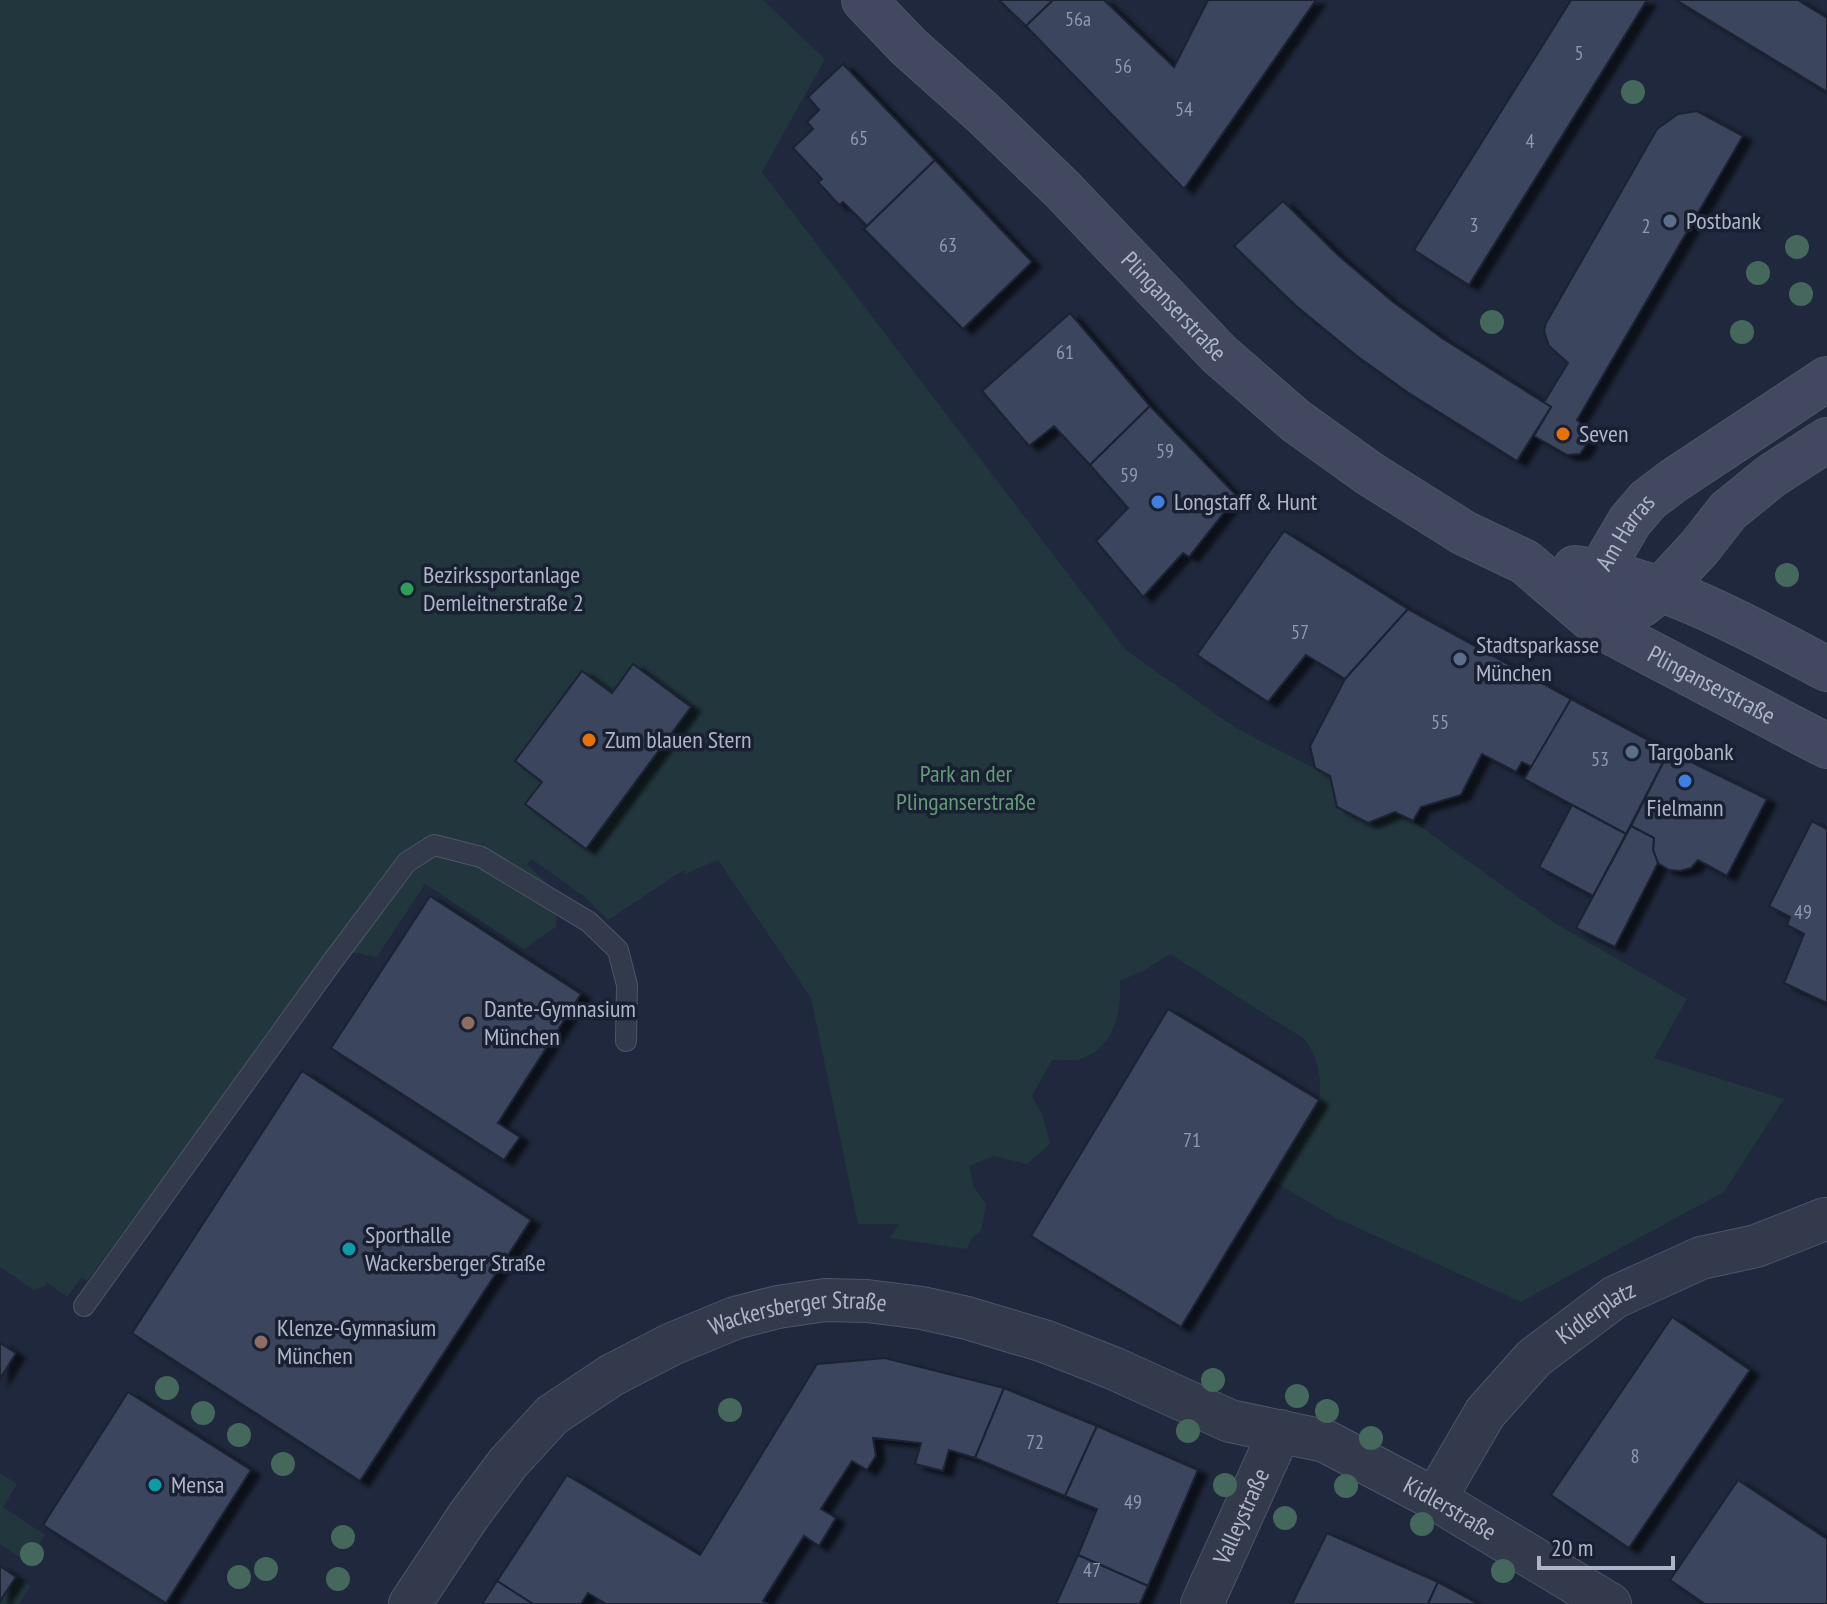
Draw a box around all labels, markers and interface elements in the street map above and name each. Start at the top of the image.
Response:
house number: 56a [1065,6,1091,32]
house number: 5 [1575,40,1584,66]
house number: 56 [1114,53,1132,79]
house number: 54 [1175,96,1193,122]
house number: 65 [850,125,868,151]
house number: 4 [1526,128,1535,154]
place label: Postbank [1686,205,1762,236]
house number: 3 [1470,212,1479,238]
marker: Postbank [1661,212,1679,230]
house number: 2 [1642,213,1651,239]
house number: 63 [939,232,957,258]
street label: Plinganserstraße [1115,245,1234,367]
house number: 61 [1056,339,1074,365]
place label: Seven [1579,418,1629,449]
marker: Seven [1554,425,1572,443]
house number: 59 [1156,438,1174,464]
house number: 59 [1120,462,1138,488]
place label: Longstaff & Hunt [1174,486,1318,517]
street label: Am Harras [1588,487,1661,576]
marker: Longstaff & Hunt [1149,493,1167,511]
place label: Bezirkssportanlage Demleitnerstraße 2 [423,559,584,618]
marker: Bezirkssportanlage Demleitnerstraße 2 [398,580,416,598]
house number: 57 [1291,619,1309,645]
place label: Stadtsparkasse München [1476,629,1599,688]
street label: Plinganserstraße [1643,638,1781,731]
marker: Stadtsparkasse München [1451,650,1469,668]
house number: 55 [1431,709,1449,735]
place label: Zum blauen Stern [605,724,752,755]
marker: Zum blauen Stern [580,731,598,749]
place label: Targobank [1648,736,1734,767]
marker: Targobank [1623,743,1641,761]
house number: 53 [1591,746,1609,772]
park label: Park an der Plinganserstraße [896,758,1036,817]
marker: Fielmann [1676,772,1694,790]
place label: Fielmann [1647,792,1723,823]
house number: 49 [1794,899,1812,925]
place label: Dante-Gymnasium München [484,993,636,1052]
marker: Dante-Gymnasium München [459,1014,477,1032]
house number: 71 [1183,1127,1201,1153]
place label: Sporthalle Wackersberger Straße [365,1219,546,1278]
marker: Sporthalle Wackersberger Straße [340,1240,358,1258]
street label: Kidlerplatz [1550,1274,1640,1351]
street label: Wackersberger Straße [704,1284,889,1342]
place label: Klenze-Gymnasium München [277,1312,436,1371]
marker: Klenze-Gymnasium München [252,1333,270,1351]
house number: 72 [1026,1429,1044,1455]
house number: 8 [1631,1443,1640,1469]
street label: Valleystraße [1205,1463,1276,1570]
place label: Mensa [171,1469,224,1500]
street label: Kidlerstraße [1398,1469,1502,1547]
marker: Mensa [146,1476,164,1494]
house number: 49 [1124,1489,1142,1515]
scale bar [1539,1520,1673,1570]
text: 20 m [1551,1532,1593,1563]
house number: 47 [1083,1557,1101,1583]

